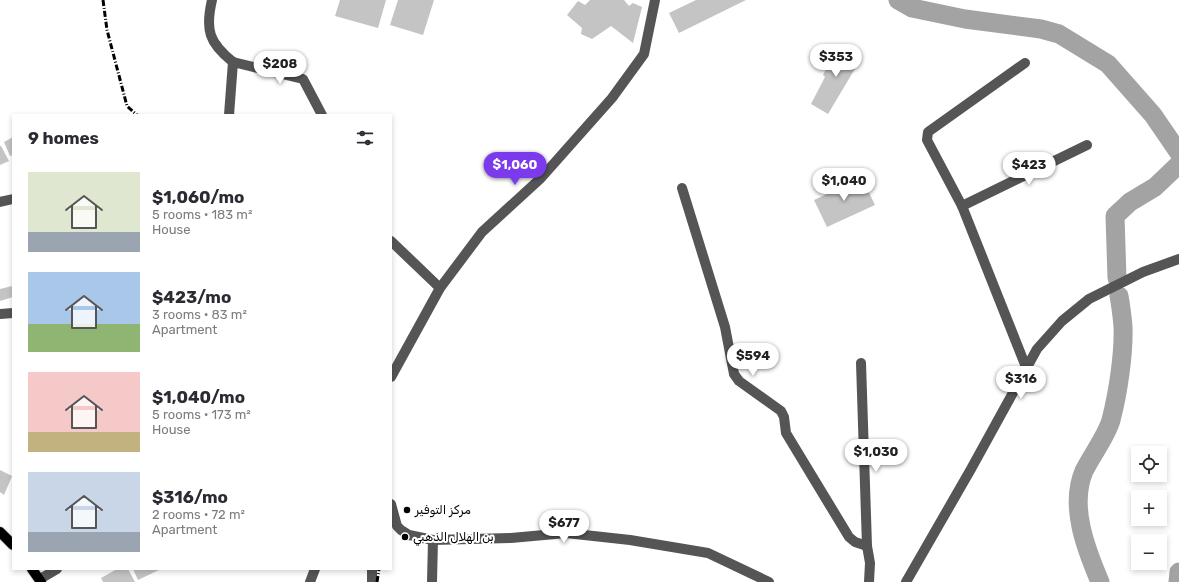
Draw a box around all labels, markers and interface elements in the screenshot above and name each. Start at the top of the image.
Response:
pin: $353 [812,44,860,78]
text: $353 [819,49,853,64]
pin: $208 [256,51,304,85]
text: $208 [263,56,297,71]
icon: filters [354,127,376,149]
text: 9 homes [28,128,99,148]
pin: $1,060 [482,152,548,186]
pin: $423 [1005,152,1053,186]
text: $1,060 [493,157,537,172]
text: $423 [1012,157,1046,172]
pin: $1,040 [811,168,877,202]
text: $1,040 [821,173,867,188]
text: $1,060/mo [152,187,244,207]
icon: home [60,188,108,236]
text: 5 rooms · 183 m² [152,207,252,222]
text: House [152,222,190,237]
text: $423/mo [152,287,231,307]
icon: home [60,288,108,336]
text: 3 rooms · 83 m² [152,307,247,322]
text: Apartment [152,322,217,337]
pin: $594 [729,343,777,377]
text: $594 [736,348,770,363]
pin: $316 [997,366,1045,400]
text: $316 [1005,371,1037,386]
text: $1,040/mo [152,387,245,407]
icon: home [60,388,108,436]
text: 5 rooms · 173 m² [152,407,251,422]
text: House [152,422,190,437]
pin: $1,030 [843,439,909,473]
text: $1,030 [854,444,898,459]
map controls [1131,446,1167,570]
button: locate [1131,446,1167,482]
text: $316/mo [152,487,228,507]
icon: home [60,488,108,536]
button: + [1131,490,1167,526]
place label: مركز التوفير [414,503,471,518]
marker: مركز التوفير [402,505,412,515]
text: 2 rooms · 72 m² [152,507,245,522]
pin: $677 [540,510,588,544]
text: $677 [548,515,580,530]
text: Apartment [152,522,217,537]
place label: بن الهلال الذهبي [413,530,494,546]
marker: بن الهلال الذهبي [400,532,410,542]
button: − [1131,534,1167,570]

